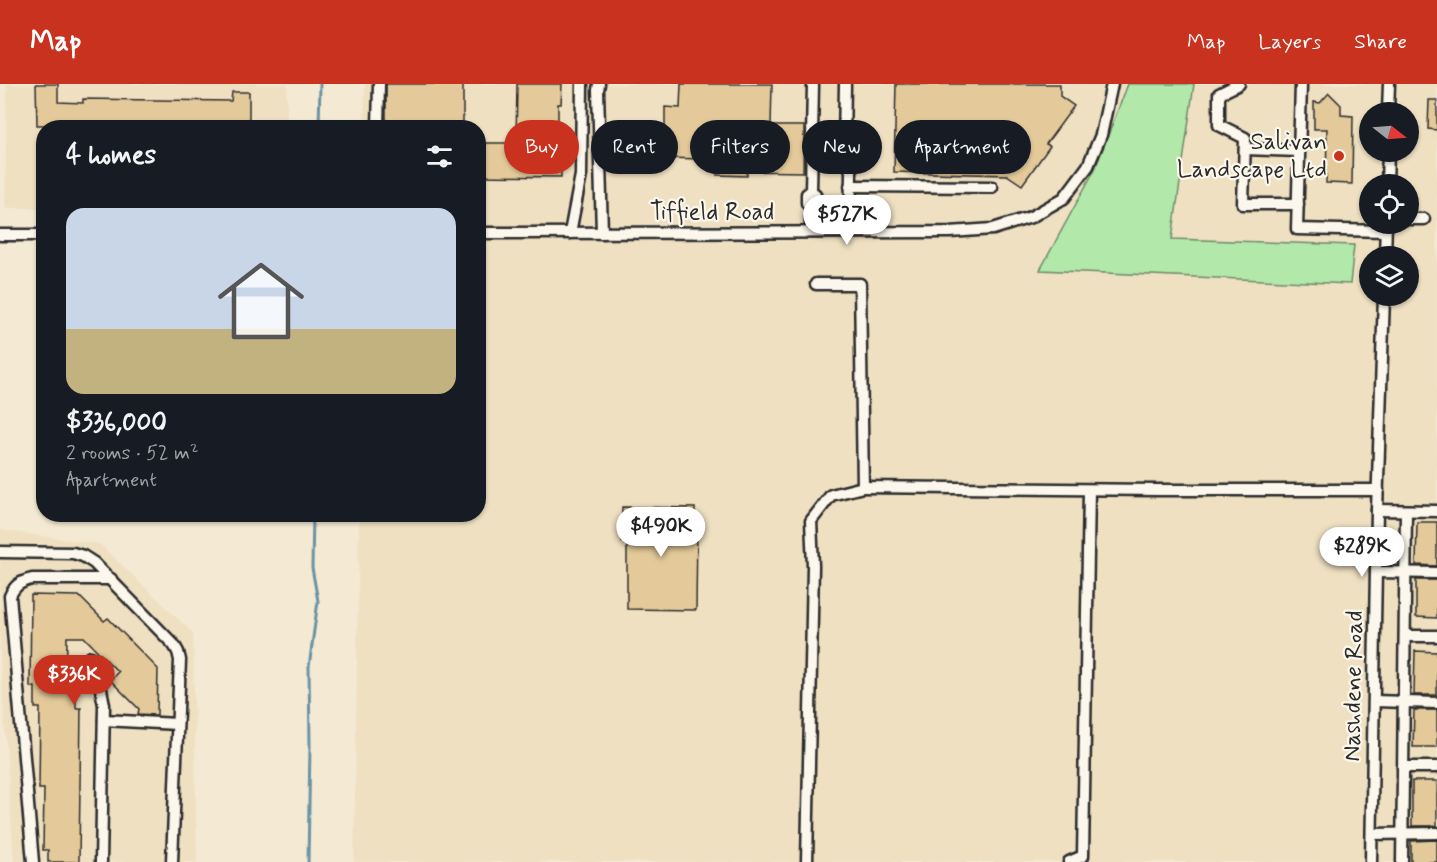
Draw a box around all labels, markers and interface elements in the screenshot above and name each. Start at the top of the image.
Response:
text: Map [30,24,81,61]
text: Map [1187,28,1225,56]
text: Layers [1258,28,1321,56]
text: Share [1354,28,1407,56]
north arrow [1359,102,1419,162]
map controls [1359,102,1419,306]
chip: Buy [504,120,579,174]
chip: Rent [591,120,678,174]
chip: Filters [690,120,790,174]
chip: New [802,120,882,174]
chip: Apartment [894,120,1031,174]
place label: Salivan Landscape Ltd [1177,127,1327,186]
text: 4 homes [66,139,156,173]
icon: filters [423,140,456,173]
marker: Salivan Landscape Ltd [1332,149,1346,163]
button: locate [1359,174,1419,234]
pin: $527K [805,195,889,246]
street label: Tiffield Road [650,197,774,228]
text: $527K [817,201,877,228]
button: layers [1359,246,1419,306]
icon: home [207,247,315,355]
text: $336,000 [66,406,167,440]
text: 2 rooms · 52 m² [66,440,199,467]
text: Apartment [66,467,157,494]
pin: $490K [619,507,703,558]
text: $490K [630,513,692,540]
pin: $289K [1320,527,1404,578]
text: $289K [1333,533,1391,560]
street label: Nashdene Road [1337,610,1371,762]
pin: $336K [32,655,116,706]
text: $336K [48,661,100,688]

